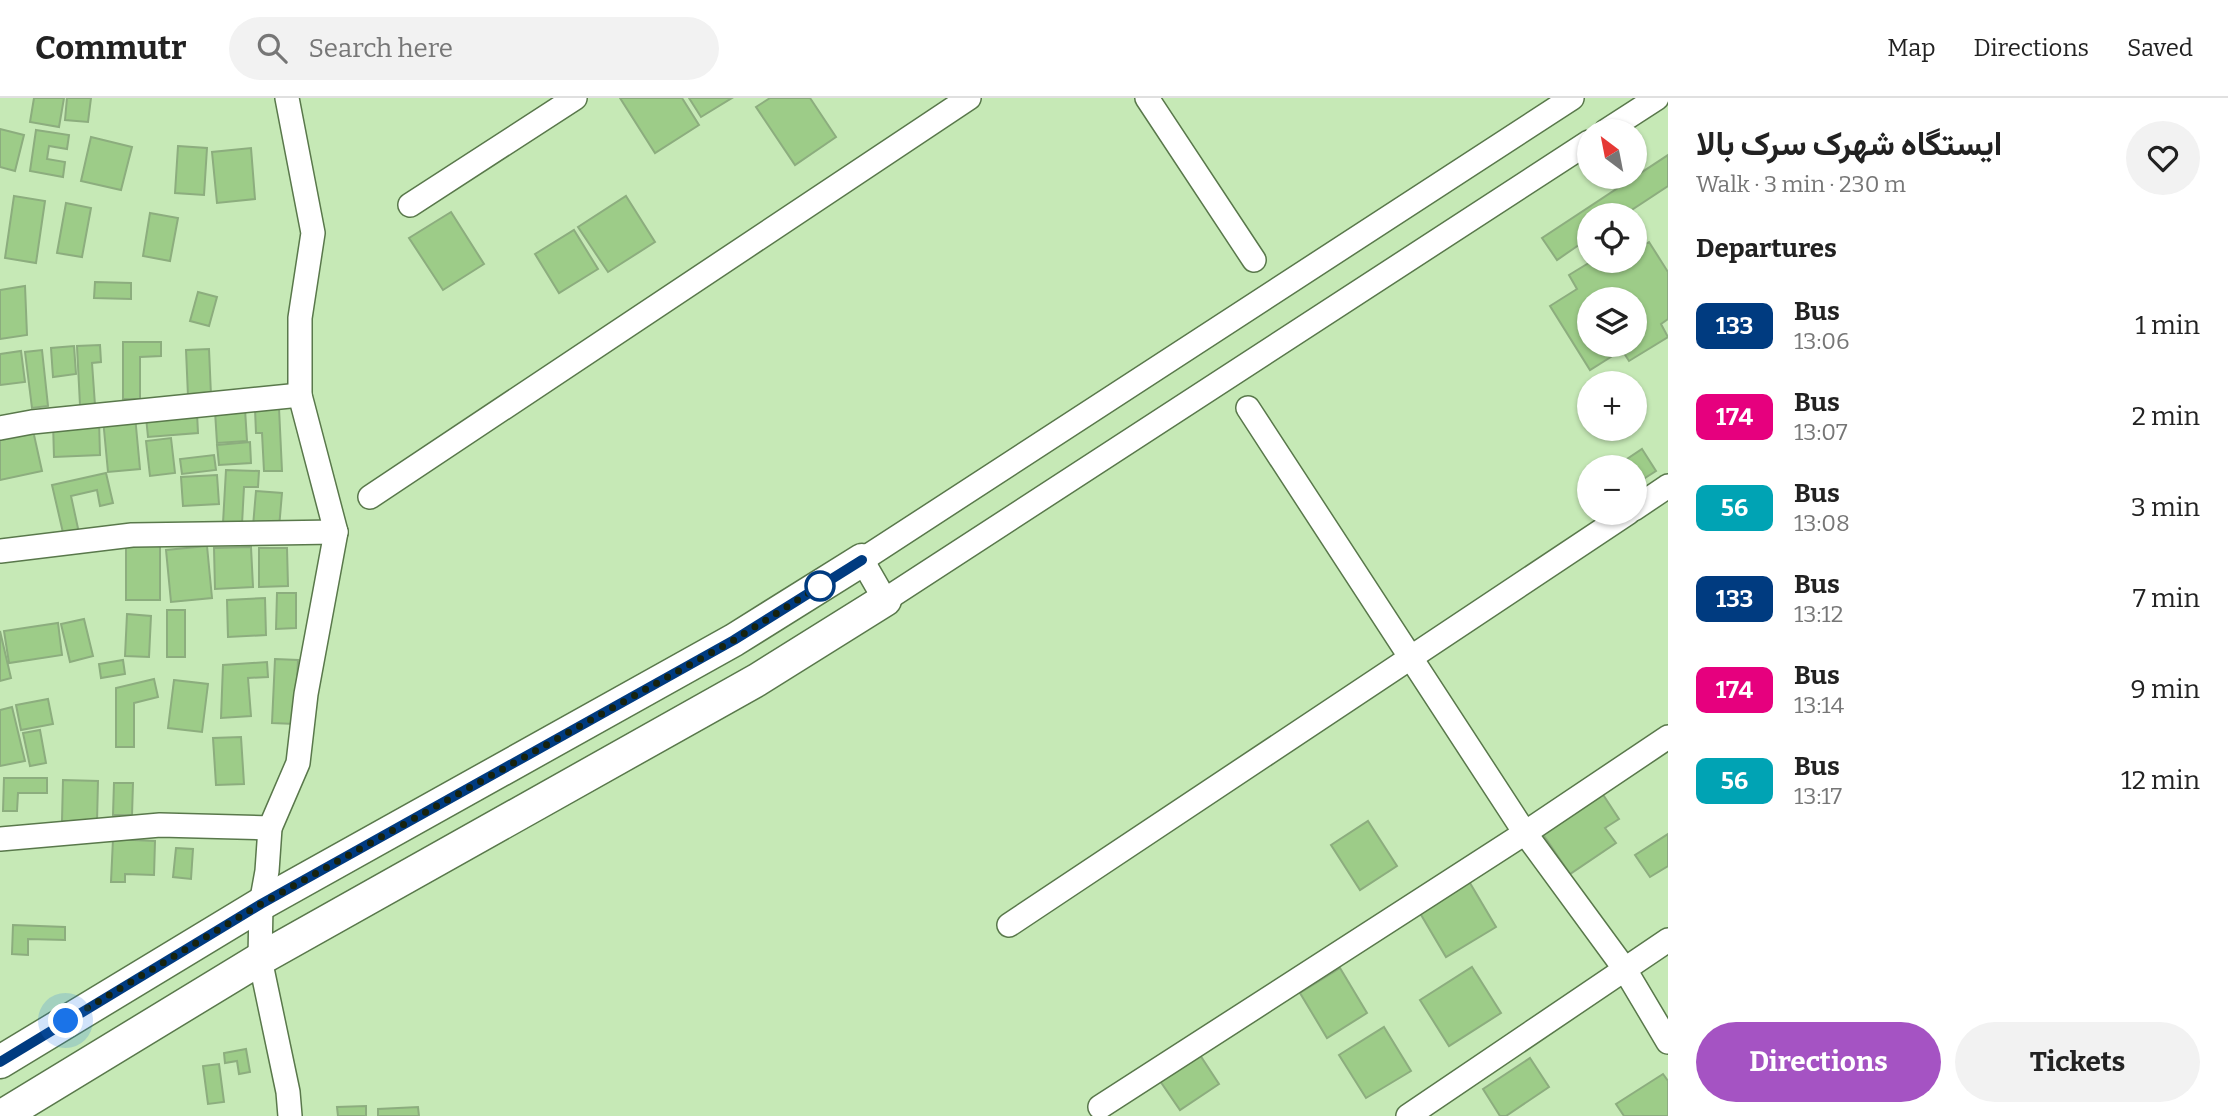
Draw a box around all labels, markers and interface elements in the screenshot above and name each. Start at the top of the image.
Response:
search box [229,17,719,80]
text: Commutr [35,28,187,68]
icon: search [253,29,291,67]
text: Search here [309,33,453,64]
text: Map [1887,34,1936,62]
text: Directions [1974,34,2089,62]
text: Saved [2127,34,2193,62]
north arrow [1577,119,1647,189]
map controls [1577,119,1647,525]
button: heart [2126,121,2200,195]
text: ایستگاه شهرک سرک بالا [1696,124,2002,164]
text: Walk · 3 min · 230 m [1696,170,1906,198]
button: locate [1577,203,1647,273]
text: Departures [1696,233,1837,264]
button: layers [1577,287,1647,357]
text: Bus [1794,296,1840,327]
text: 1 min [2135,310,2200,341]
text: 133 [1716,312,1753,340]
text: 13:06 [1794,327,1850,355]
button: + [1577,371,1647,441]
text: Bus [1794,387,1840,418]
text: 2 min [2132,401,2200,432]
text: 174 [1716,403,1753,431]
text: 13:07 [1794,418,1848,446]
button: − [1577,455,1647,525]
text: Bus [1794,478,1840,509]
text: 3 min [2131,492,2200,523]
text: 56 [1721,494,1748,522]
text: 13:08 [1794,509,1850,537]
text: Bus [1794,569,1840,600]
unlabelled marker [805,571,835,601]
text: 7 min [2133,583,2200,614]
text: 133 [1716,585,1753,613]
text: 13:12 [1794,600,1843,628]
text: Bus [1794,660,1840,691]
text: 9 min [2131,674,2200,705]
text: 174 [1716,676,1753,704]
text: 13:14 [1794,691,1844,719]
text: Bus [1794,751,1840,782]
text: 12 min [2121,765,2200,796]
text: 56 [1721,767,1748,795]
text: 13:17 [1794,782,1842,810]
your location [48,1003,83,1038]
button: Directions [1696,1022,1941,1102]
button: Tickets [1955,1022,2200,1102]

